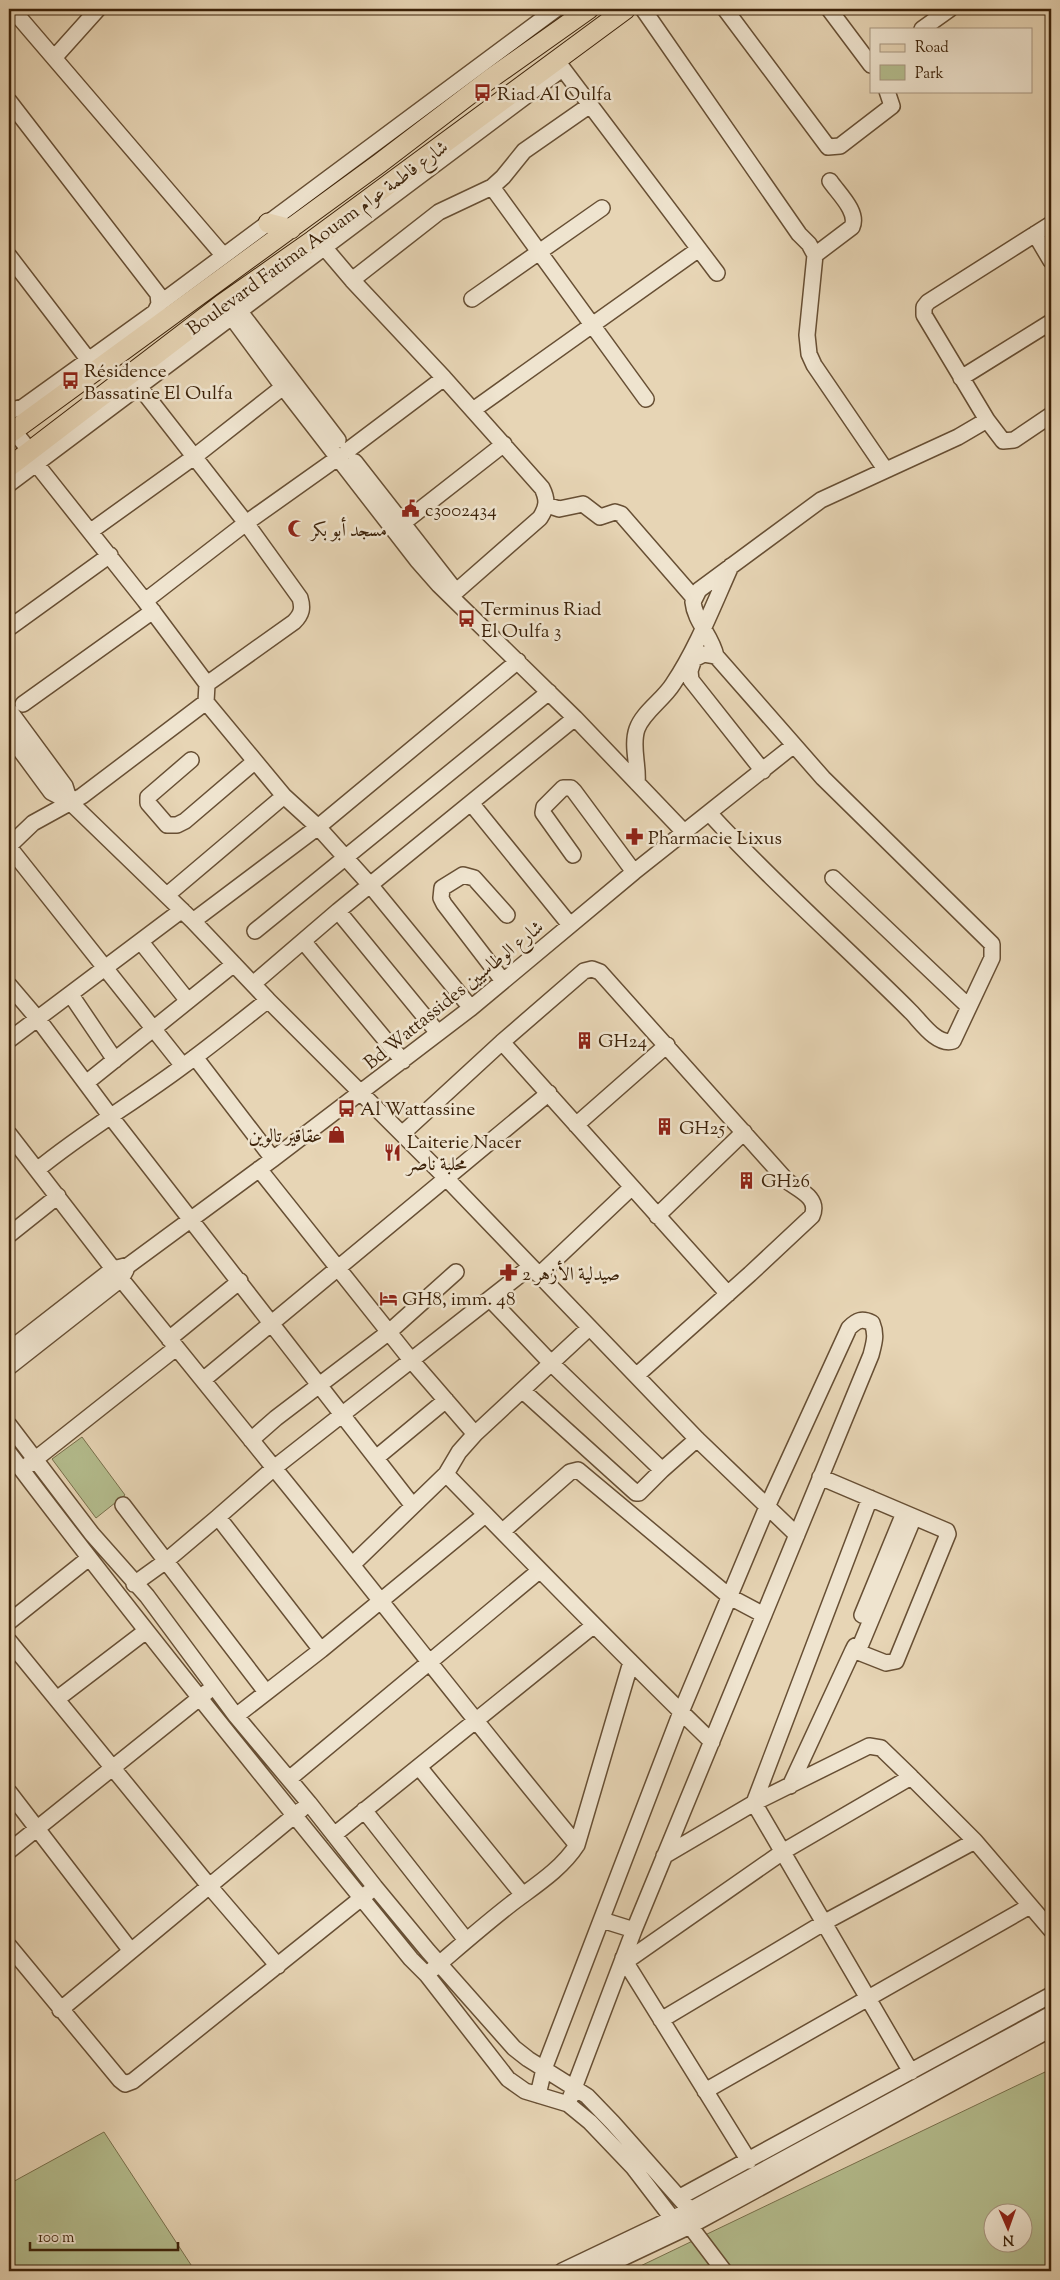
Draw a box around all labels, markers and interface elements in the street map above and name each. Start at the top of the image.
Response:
legend [870,28,1032,92]
text: Road [915,38,949,59]
text: Park [915,64,944,85]
place label: Riad Al Oulfa [497,82,612,109]
bus stop icon: Riad Al Oulfa [473,83,493,103]
street label: Boulevard Fatima Aouam شارع فاطمة عوام [182,135,455,344]
place label: Résidence Bassatine El Oulfa [84,359,233,408]
bus stop icon: Résidence Bassatine El Oulfa [60,371,80,391]
place label: c3002434 [425,498,497,525]
public building icon: c3002434 [401,499,421,519]
place label: مسجد أبو بكر [309,517,387,545]
mosque icon: مسجد أبو بكر [287,519,307,539]
place label: Terminus Riad El Oulfa 3 [481,597,602,646]
bus stop icon: Terminus Riad El Oulfa 3 [457,609,477,629]
place label: Pharmacie Lixus [648,826,782,853]
pharmacy icon: Pharmacie Lixus [624,827,644,847]
street label: Bd Wattassides شارع الوطاسيين [359,915,550,1077]
place label: GH24 [598,1029,647,1056]
building icon: GH24 [574,1030,594,1050]
place label: Al Wattassine [360,1097,475,1124]
bus stop icon: Al Wattassine [336,1098,356,1118]
place label: GH25 [679,1116,725,1143]
building icon: GH25 [655,1117,675,1137]
place label: عقاقير تالوين [248,1124,322,1151]
shop icon: عقاقير تالوين [326,1125,346,1145]
place label: Laiterie Nacer محلبة ناصر [405,1130,521,1179]
restaurant icon: Laiterie Nacer محلبة ناصر [383,1142,403,1162]
place label: GH26 [761,1169,810,1196]
building icon: GH26 [737,1170,757,1190]
place label: صيدلية الأزهر 2 [522,1260,620,1289]
pharmacy icon: صيدلية الأزهر 2 [498,1263,518,1283]
place label: GH8, imm. 48 [402,1287,515,1314]
hotel icon: GH8, imm. 48 [378,1288,398,1308]
north arrow [982,2202,1032,2252]
scale bar [30,2220,178,2252]
text: 100 m [38,2228,75,2249]
text: N [1002,2229,1014,2249]

